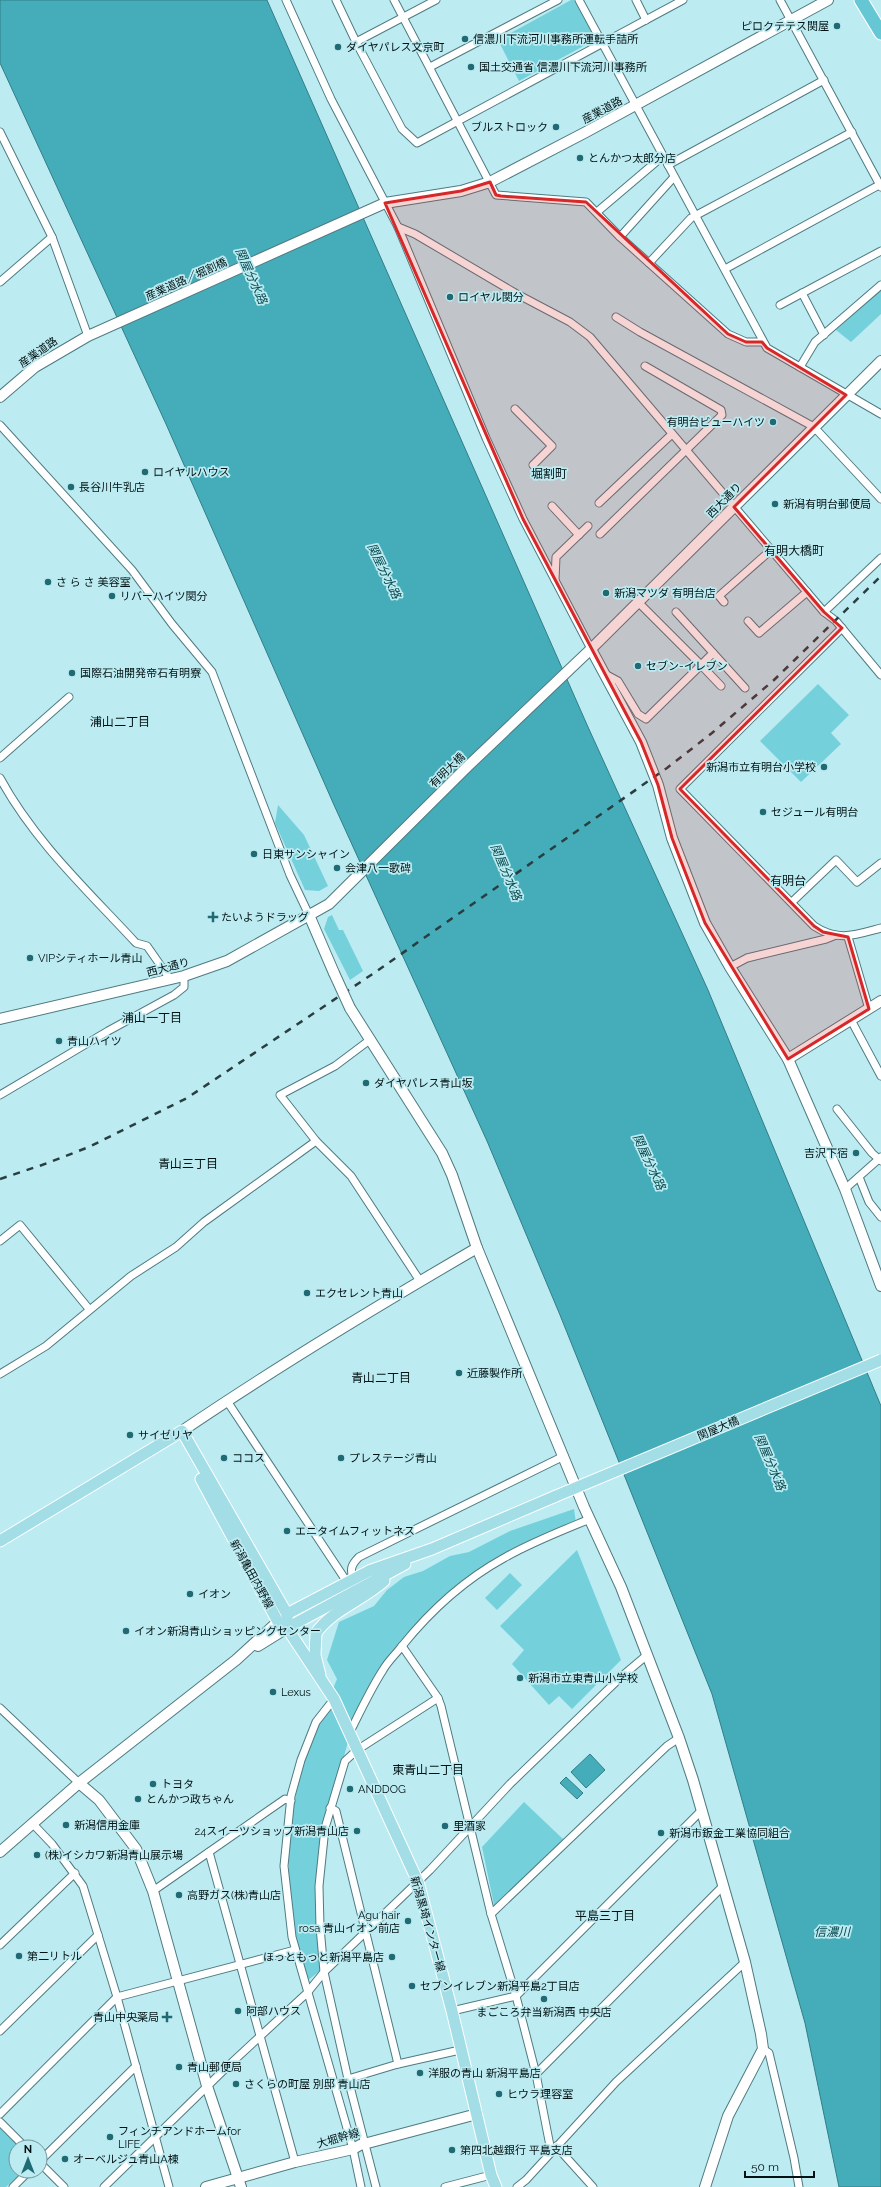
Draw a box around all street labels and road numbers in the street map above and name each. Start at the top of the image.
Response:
street label: 産業道路 [580,94,625,127]
street label: 産業道路／堀割橋 [143,256,229,303]
street label: 産業道路 [17,334,60,370]
street label: 西大通り [704,480,745,521]
street label: 有明大橋 [427,750,468,790]
street label: 西大通り [145,956,191,979]
street label: 関屋大橋 [695,1414,741,1443]
street label: 新潟亀田内野線 [227,1537,276,1611]
street label: 新潟黒埼インター線 [408,1875,447,1974]
street label: 大堀幹線 [315,2126,361,2151]

